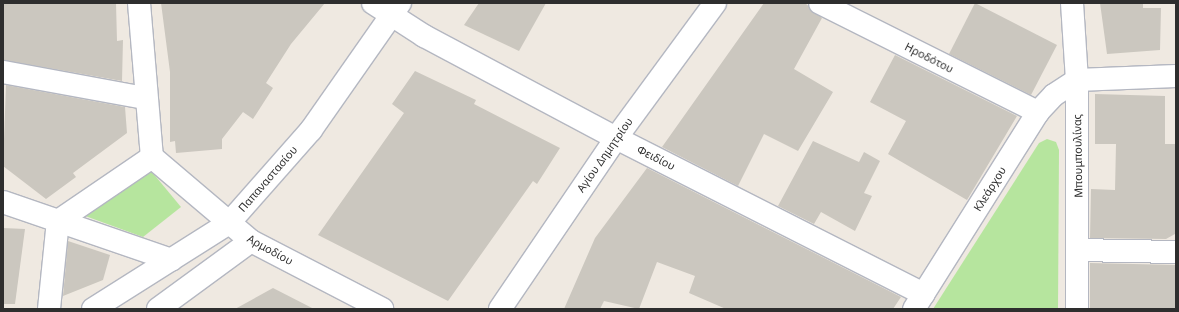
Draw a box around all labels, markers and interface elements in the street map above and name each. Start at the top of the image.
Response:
street label: Ηροδότου [902,40,956,76]
street label: Μπουμπουλίνας [1071,114,1085,198]
street label: Αγίου Δημητρίου [574,115,636,195]
street label: Παπαναστασίου [236,143,300,215]
street label: Φειδίου [635,143,677,173]
street label: Κλεάρχου [971,164,1009,214]
street label: Αρμοδίου [245,232,295,268]

